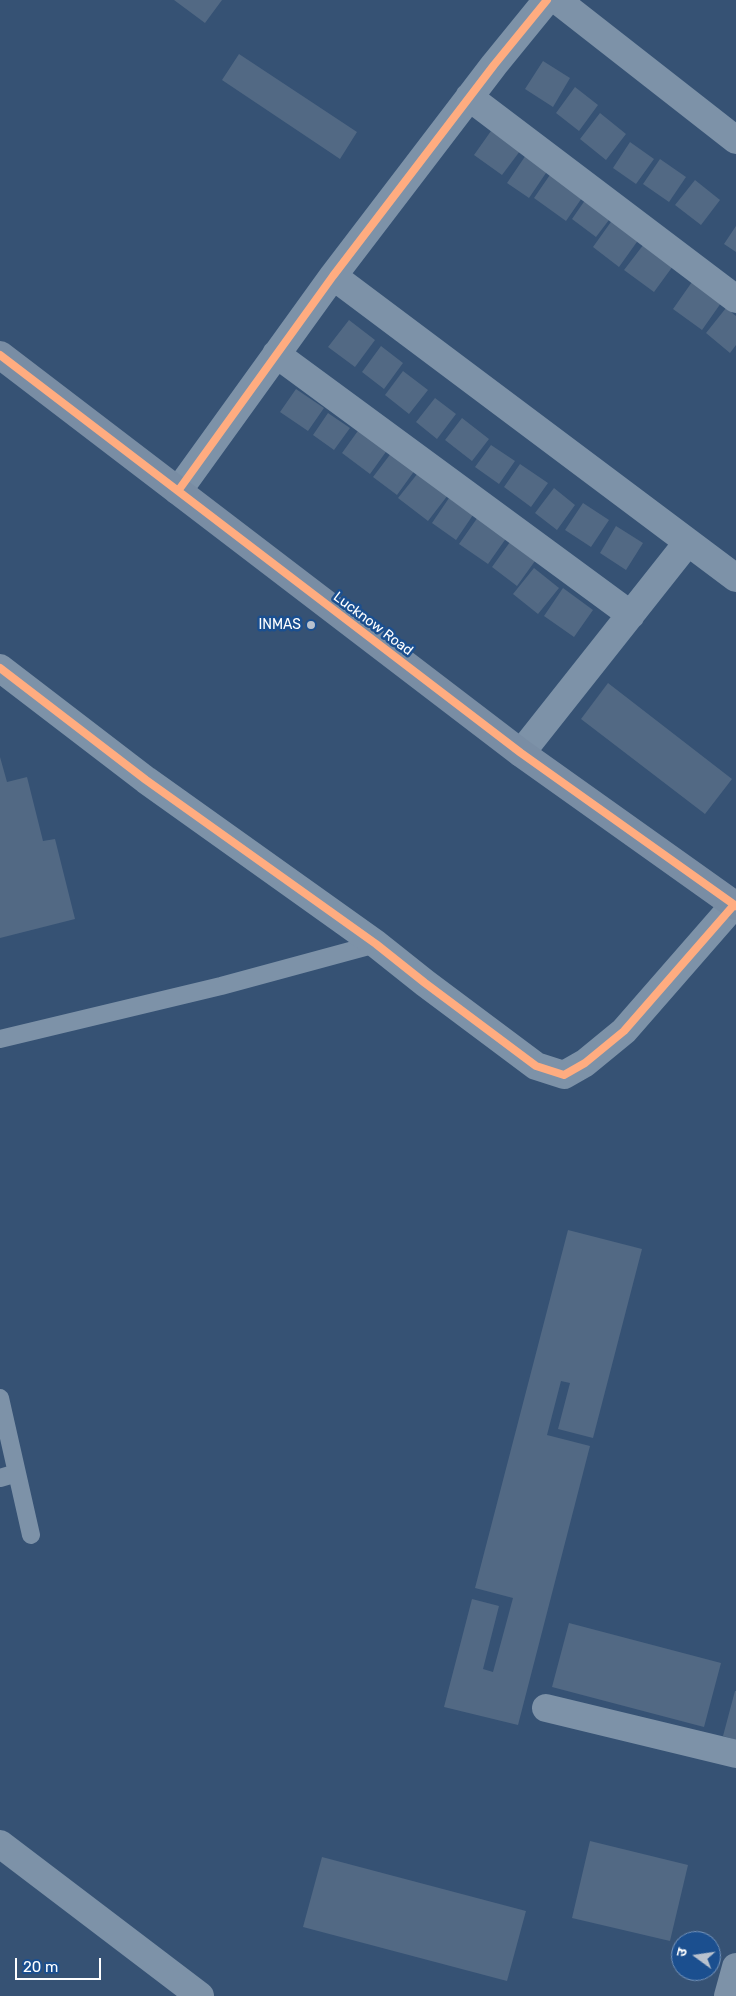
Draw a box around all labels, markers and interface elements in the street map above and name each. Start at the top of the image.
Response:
street label: Lucknow Road [330,589,416,659]
place label: INMAS [258,617,301,633]
marker: INMAS [305,619,317,631]
north arrow [671,1931,721,1981]
text: उ [673,1946,691,1959]
scale bar [18,1948,104,1980]
text: 20 m [23,1958,58,1976]

